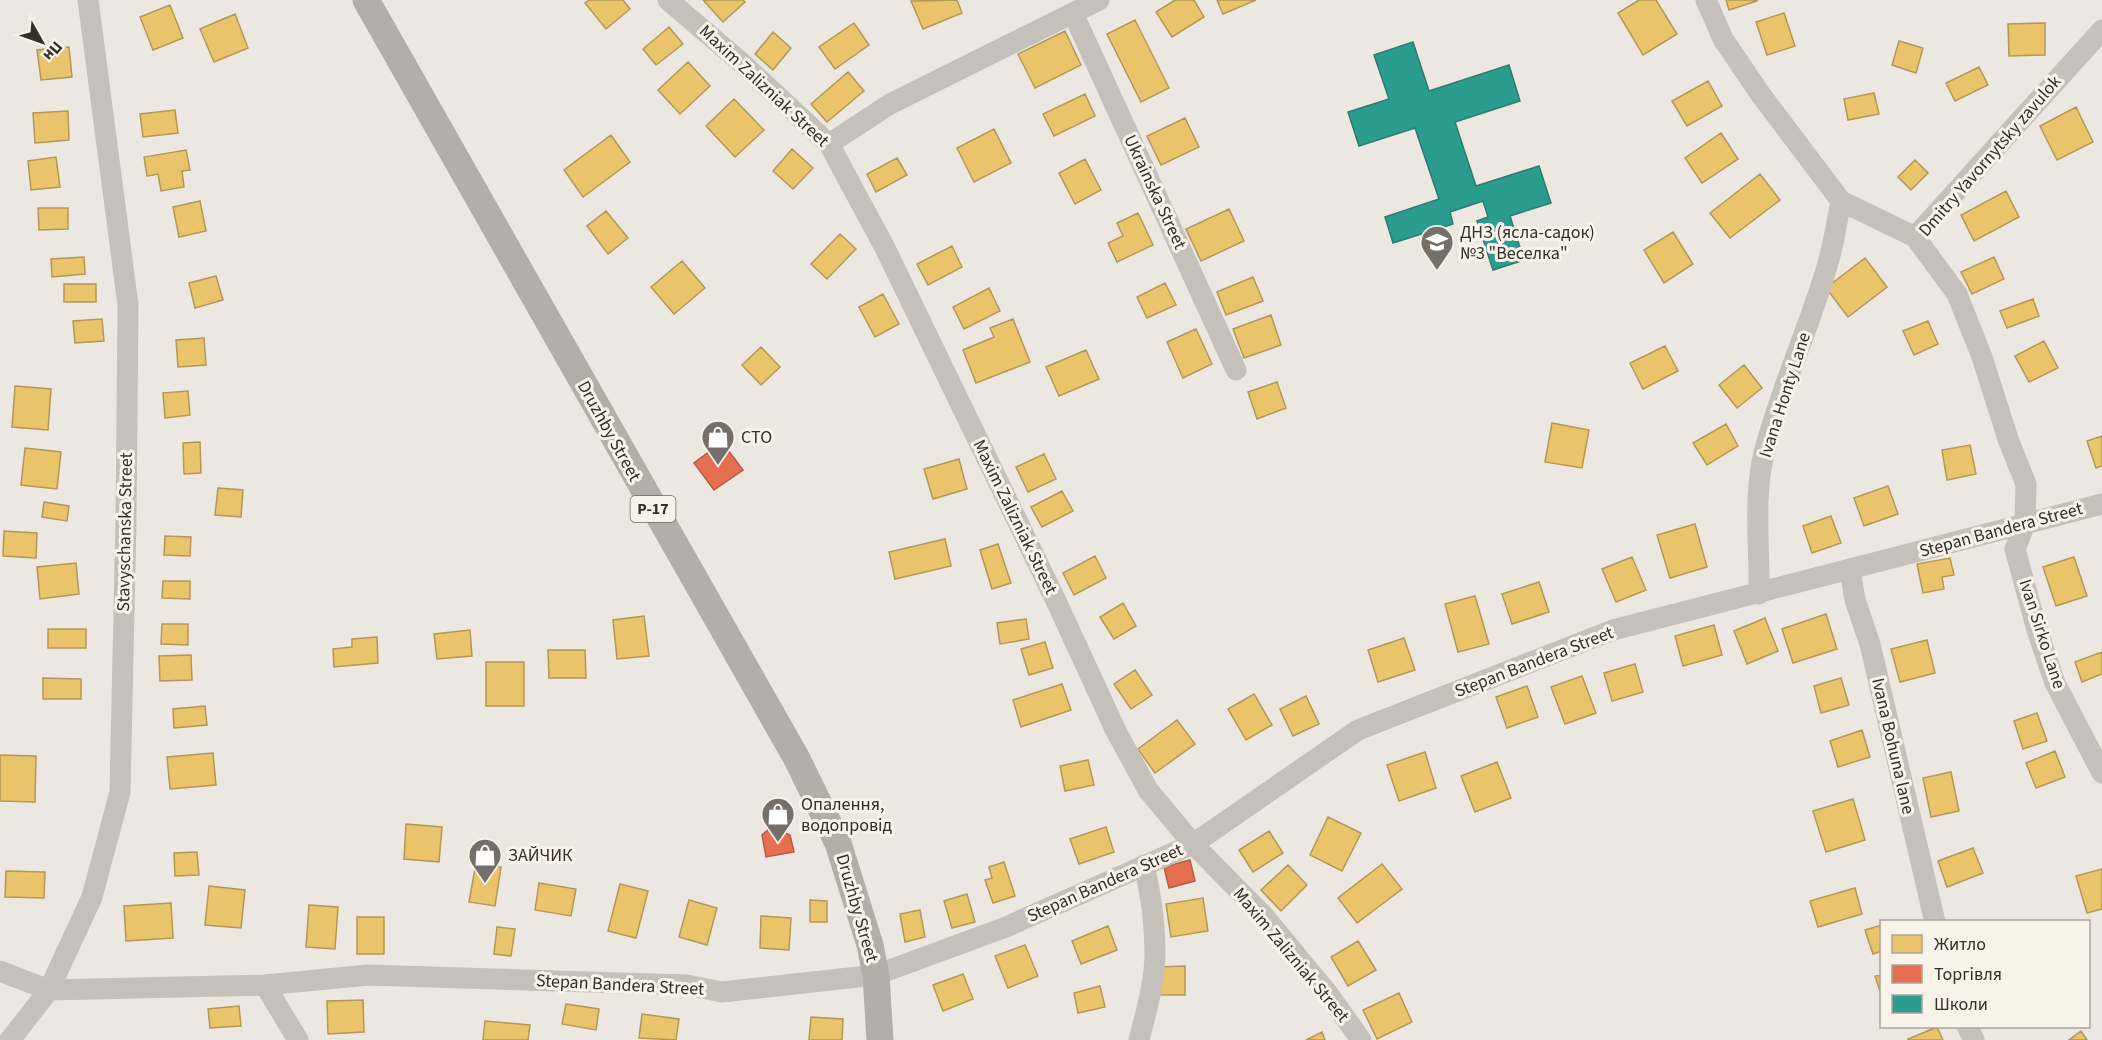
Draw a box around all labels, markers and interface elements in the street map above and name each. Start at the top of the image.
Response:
north arrow [12,12,72,72]
street label: Maxim Zalizniak Street [694,19,834,153]
text: Пн [38,36,68,66]
street label: Dmitry Yavornytsky zavulok [1913,70,2067,242]
street label: Ukrainska Street [1118,131,1192,253]
place label: ДНЗ (ясла-садок) №3 "Веселка" [1460,220,1595,266]
school or university icon: ДНЗ (ясла-садок) №3 "Веселка" [1419,224,1455,271]
street label: Ivana Honty Lane [1753,329,1817,461]
street label: Druzhby Street [571,376,647,486]
shop icon: СТО [700,419,736,466]
place label: СТО [741,425,772,450]
street label: Maxim Zalizniak Street [967,435,1063,599]
street label: Stavyschanska Street [111,452,139,612]
road number: Р-17 [630,496,676,522]
street label: Stepan Bandera Street [1917,496,2085,564]
street label: Ivan Sirko Lane [2012,576,2072,692]
street label: Stepan Bandera Street [1451,620,1617,704]
street label: Ivana Bohuna lane [1865,675,1921,817]
place label: Опалення, водопровід [801,792,893,838]
shop icon: Опалення, водопровід [760,796,796,843]
shop icon: ЗАЙЧИК [467,837,503,884]
street label: Stepan Bandera Street [1023,837,1187,929]
place label: ЗАЙЧИК [508,843,573,868]
street label: Druzhby Street [830,851,884,965]
street label: Maxim Zalizniak Street [1227,882,1355,1028]
legend [1880,920,2090,1028]
text: Житло [1934,932,1986,957]
text: Торгівля [1934,962,2002,987]
street label: Stepan Bandera Street [535,968,705,1002]
text: Школи [1934,992,1988,1017]

